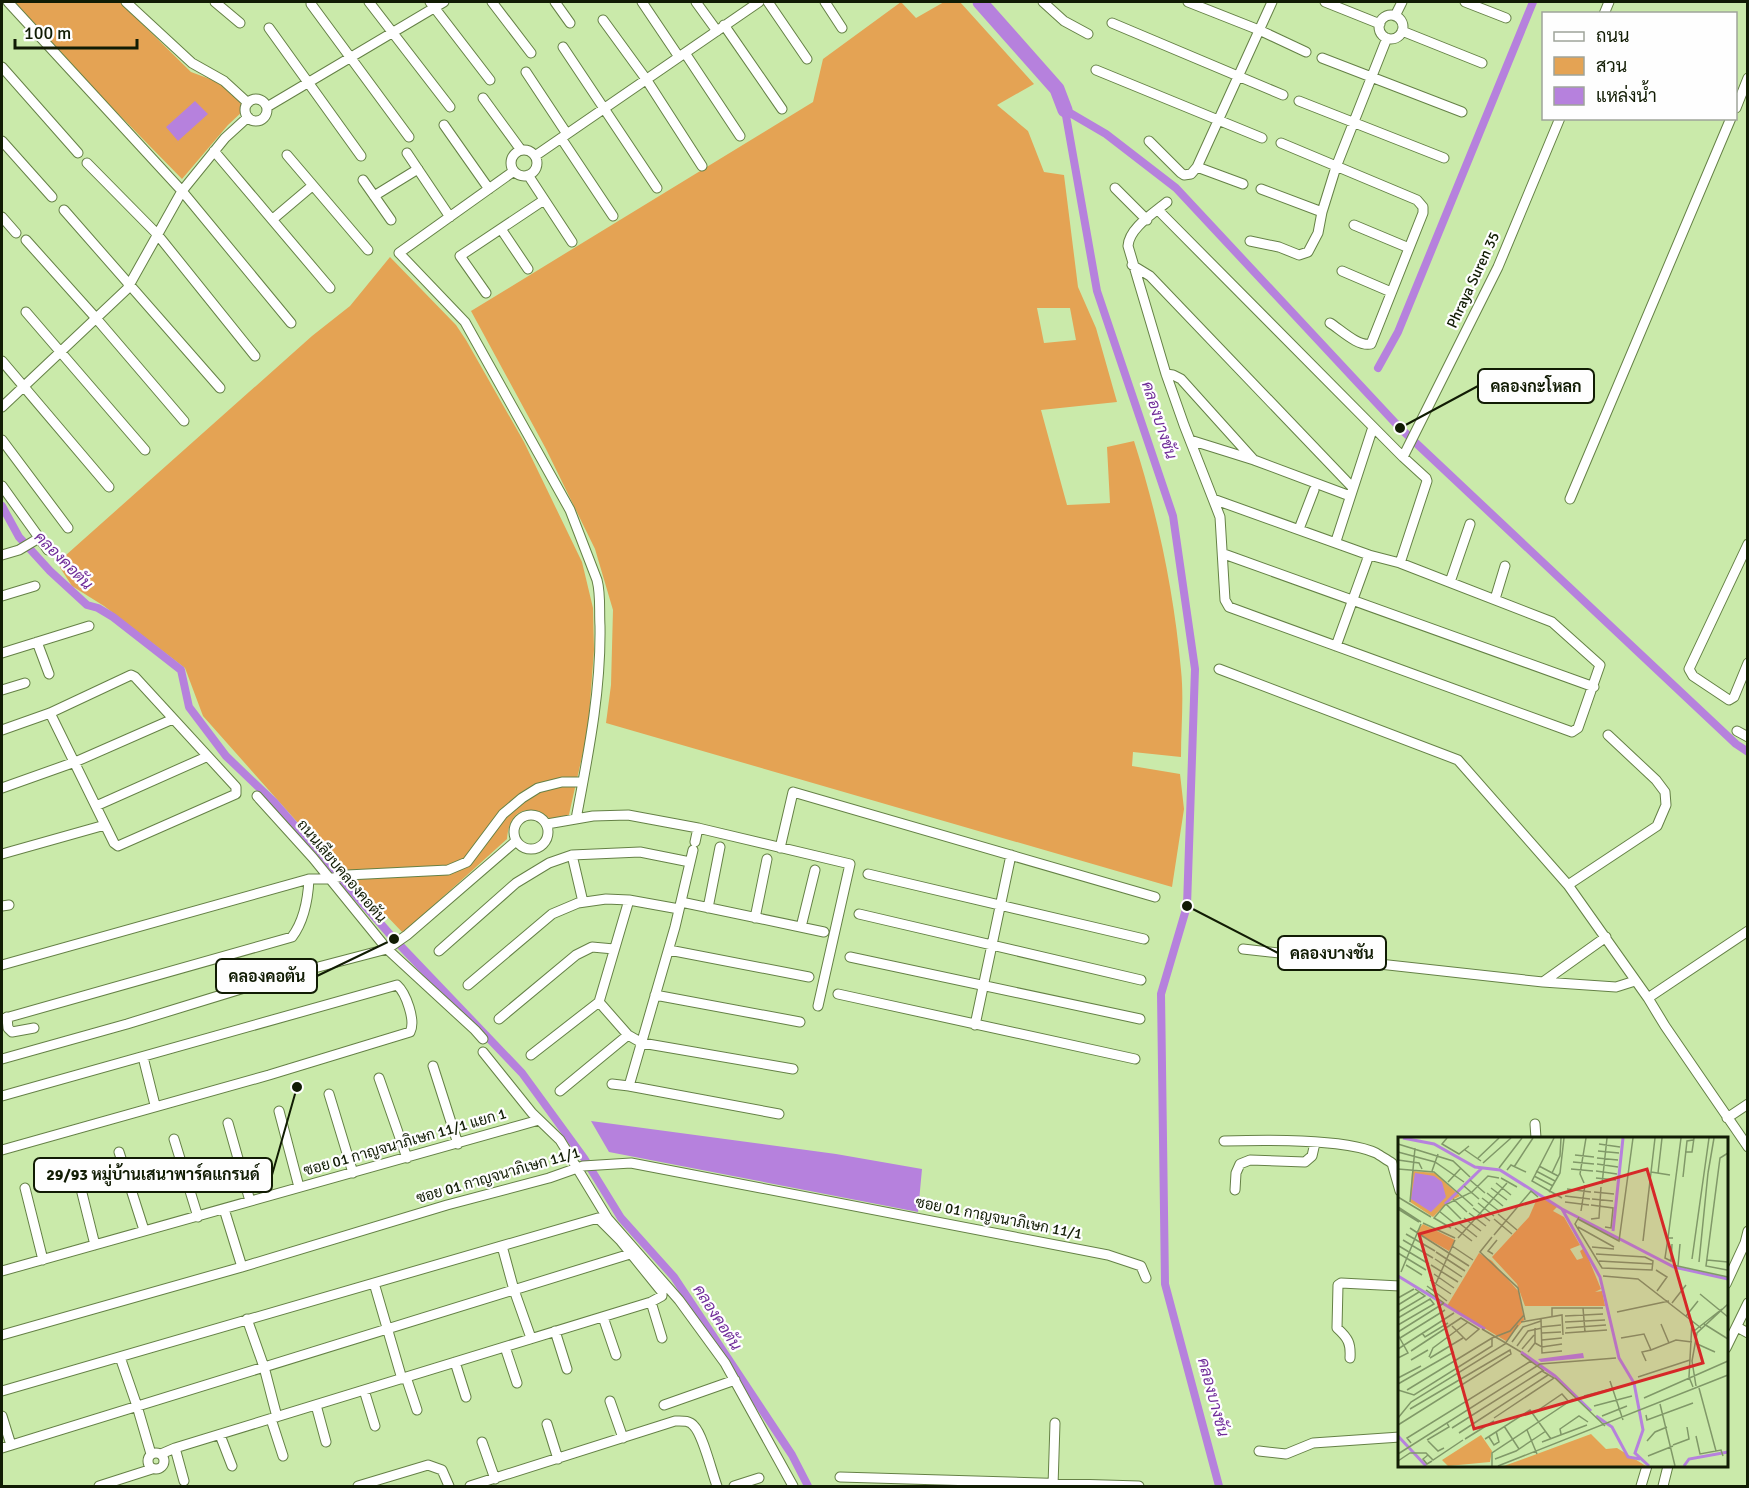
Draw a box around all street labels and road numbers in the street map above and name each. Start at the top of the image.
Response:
street label: Phraya Suren 35 [1443,229,1503,331]
street label: ถนนเลียบคลองคอตัน [294,815,391,926]
street label: ซอย 01 กาญจนาภิเษก 11/1 แยก 1 [302,1104,508,1180]
street label: ซอย 01 กาญจนาภิเษก 11/1 [414,1143,582,1207]
street label: ซอย 01 กาญจนาภิเษก 11/1 [914,1193,1084,1243]

